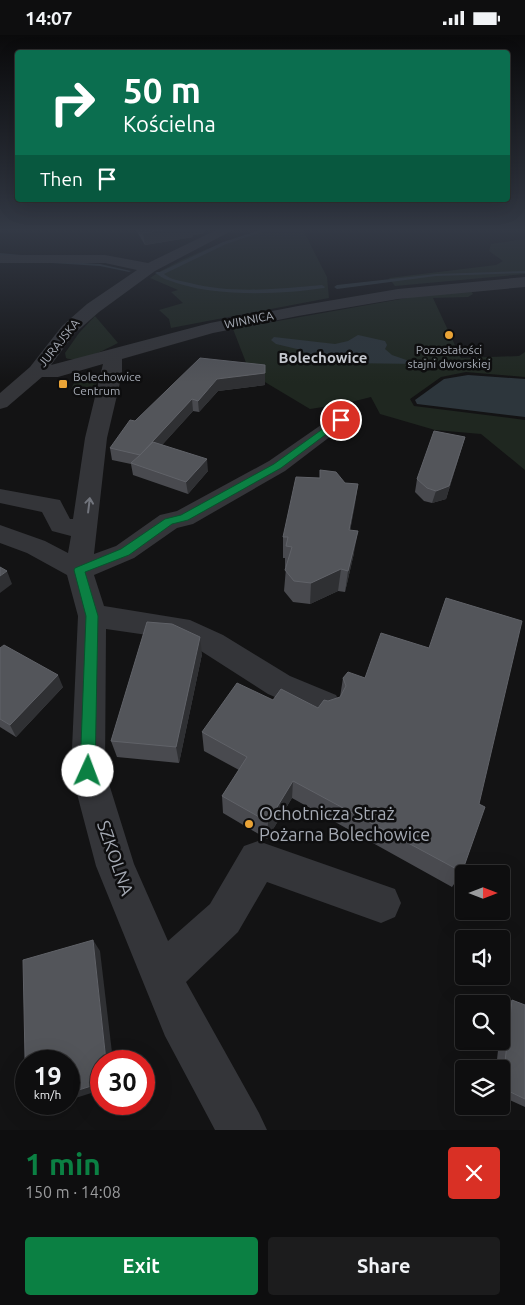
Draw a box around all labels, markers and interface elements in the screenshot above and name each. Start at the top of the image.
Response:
text: 14:07 [25,7,73,29]
icon: right [40,70,105,135]
text: 50 m [123,70,201,110]
text: Kościelna [123,111,216,136]
icon: arrive [93,165,121,193]
text: Then [40,168,83,190]
street label: WINNICA [223,308,275,331]
street label: JURAJSKA [35,316,82,369]
marker: Pozostałości stajni dworskiej [443,329,455,341]
place label: Pozostałości stajni dworskiej [407,343,491,370]
district label: Bolechowice [279,349,367,366]
place label: Bolechowice Centrum [73,370,141,397]
marker: Bolechowice Centrum [57,378,69,390]
pin [320,399,362,441]
icon: arrive [327,406,355,434]
one-way arrow [84,497,94,513]
position arrow [61,744,113,796]
place label: Ochotnicza Straż Pożarna Bolechowice [259,803,430,844]
street label: SZKOLNA [94,818,138,898]
marker: Ochotnicza Straż Pożarna Bolechowice [243,818,255,830]
north arrow [455,865,510,920]
map controls [455,865,510,1115]
button: sound [455,930,510,985]
button: search [455,995,510,1050]
speed limit sign: 30 [90,1050,155,1115]
button: layers [455,1060,510,1115]
text: 19 [33,1062,62,1090]
text: km/h [34,1088,61,1101]
text: 1 min [25,1147,101,1181]
button: close [448,1147,500,1199]
text: 150 m · 14:08 [25,1183,121,1201]
button: Exit [25,1237,258,1295]
button: Share [268,1237,500,1295]

